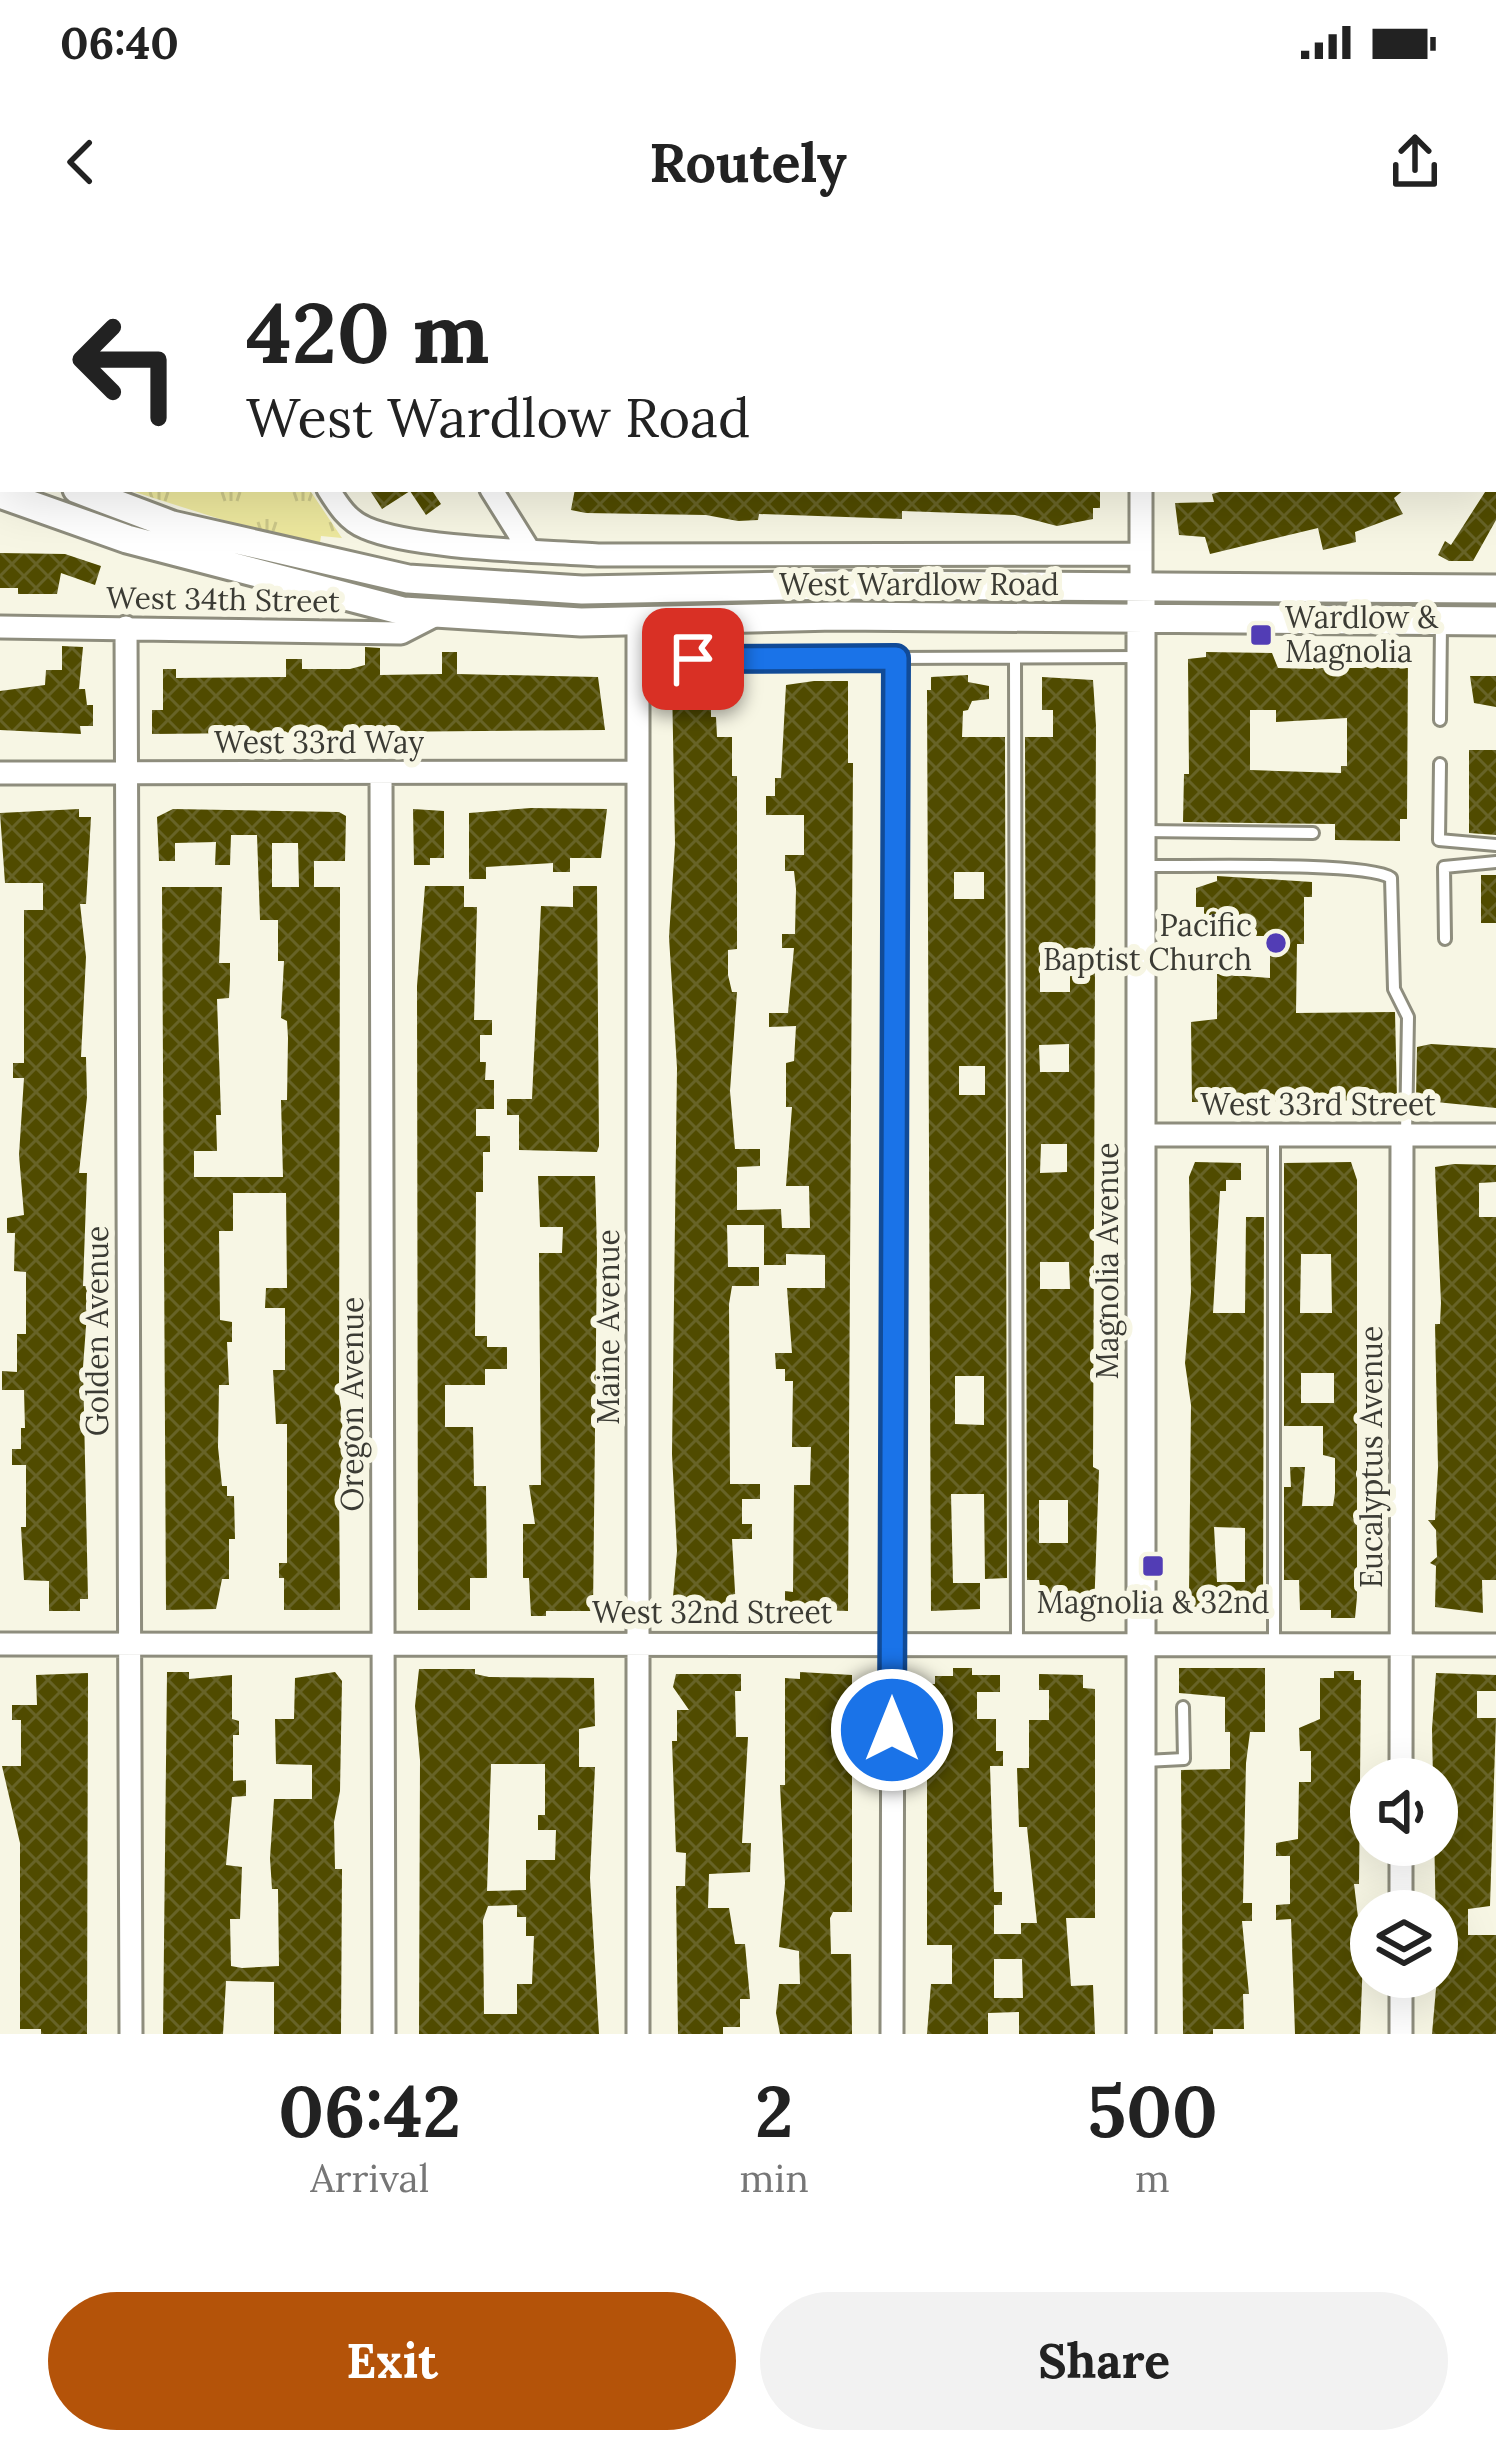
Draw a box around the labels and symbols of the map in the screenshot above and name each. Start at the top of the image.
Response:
street label: West Wardlow Road [779,565,1059,603]
street label: West 34th Street [106,578,341,620]
place label: Wardlow & Magnolia [1285,598,1439,671]
pin [642,608,744,710]
marker: Wardlow & Magnolia [1248,622,1274,648]
street label: West 33rd Way [214,723,424,762]
place label: Pacific Baptist Church [1043,906,1252,978]
marker: Pacific Baptist Church [1263,930,1289,956]
street label: West 33rd Street [1200,1085,1436,1123]
street label: Magnolia Avenue [1088,1142,1127,1380]
street label: Golden Avenue [78,1226,116,1436]
street label: Maine Avenue [589,1229,627,1425]
street label: Oregon Avenue [333,1297,372,1511]
street label: Eucalyptus Avenue [1352,1326,1391,1588]
marker: Magnolia & 32nd [1140,1553,1166,1579]
place label: Magnolia & 32nd [1036,1583,1270,1622]
street label: West 32nd Street [592,1593,833,1631]
position arrow [829,1667,955,1793]

